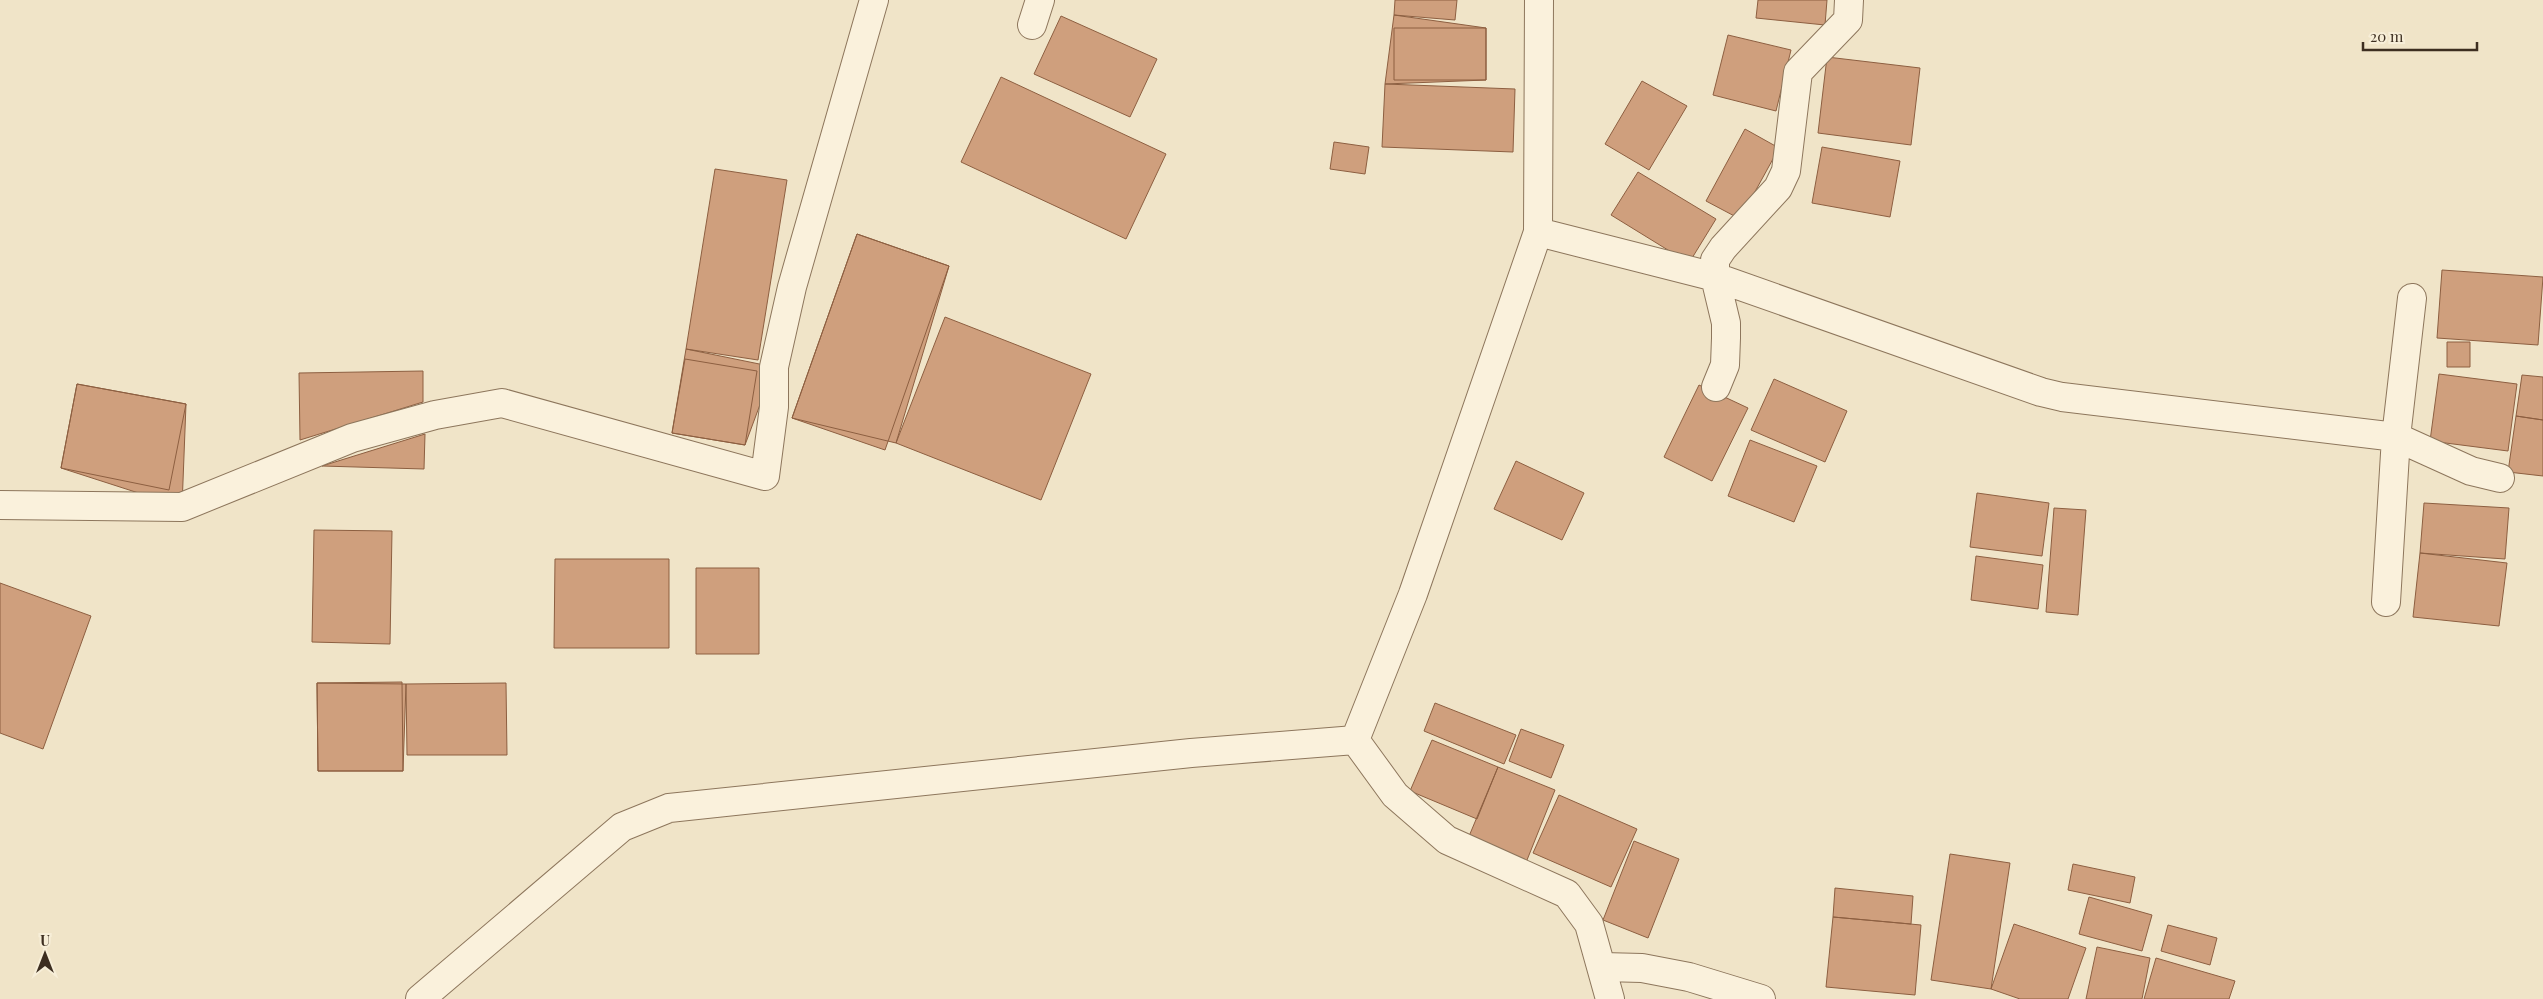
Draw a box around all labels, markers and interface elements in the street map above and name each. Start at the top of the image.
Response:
scale bar [2363,20,2477,52]
text: 20 m [2370,26,2404,46]
north arrow [20,929,70,979]
text: U [40,931,50,950]

